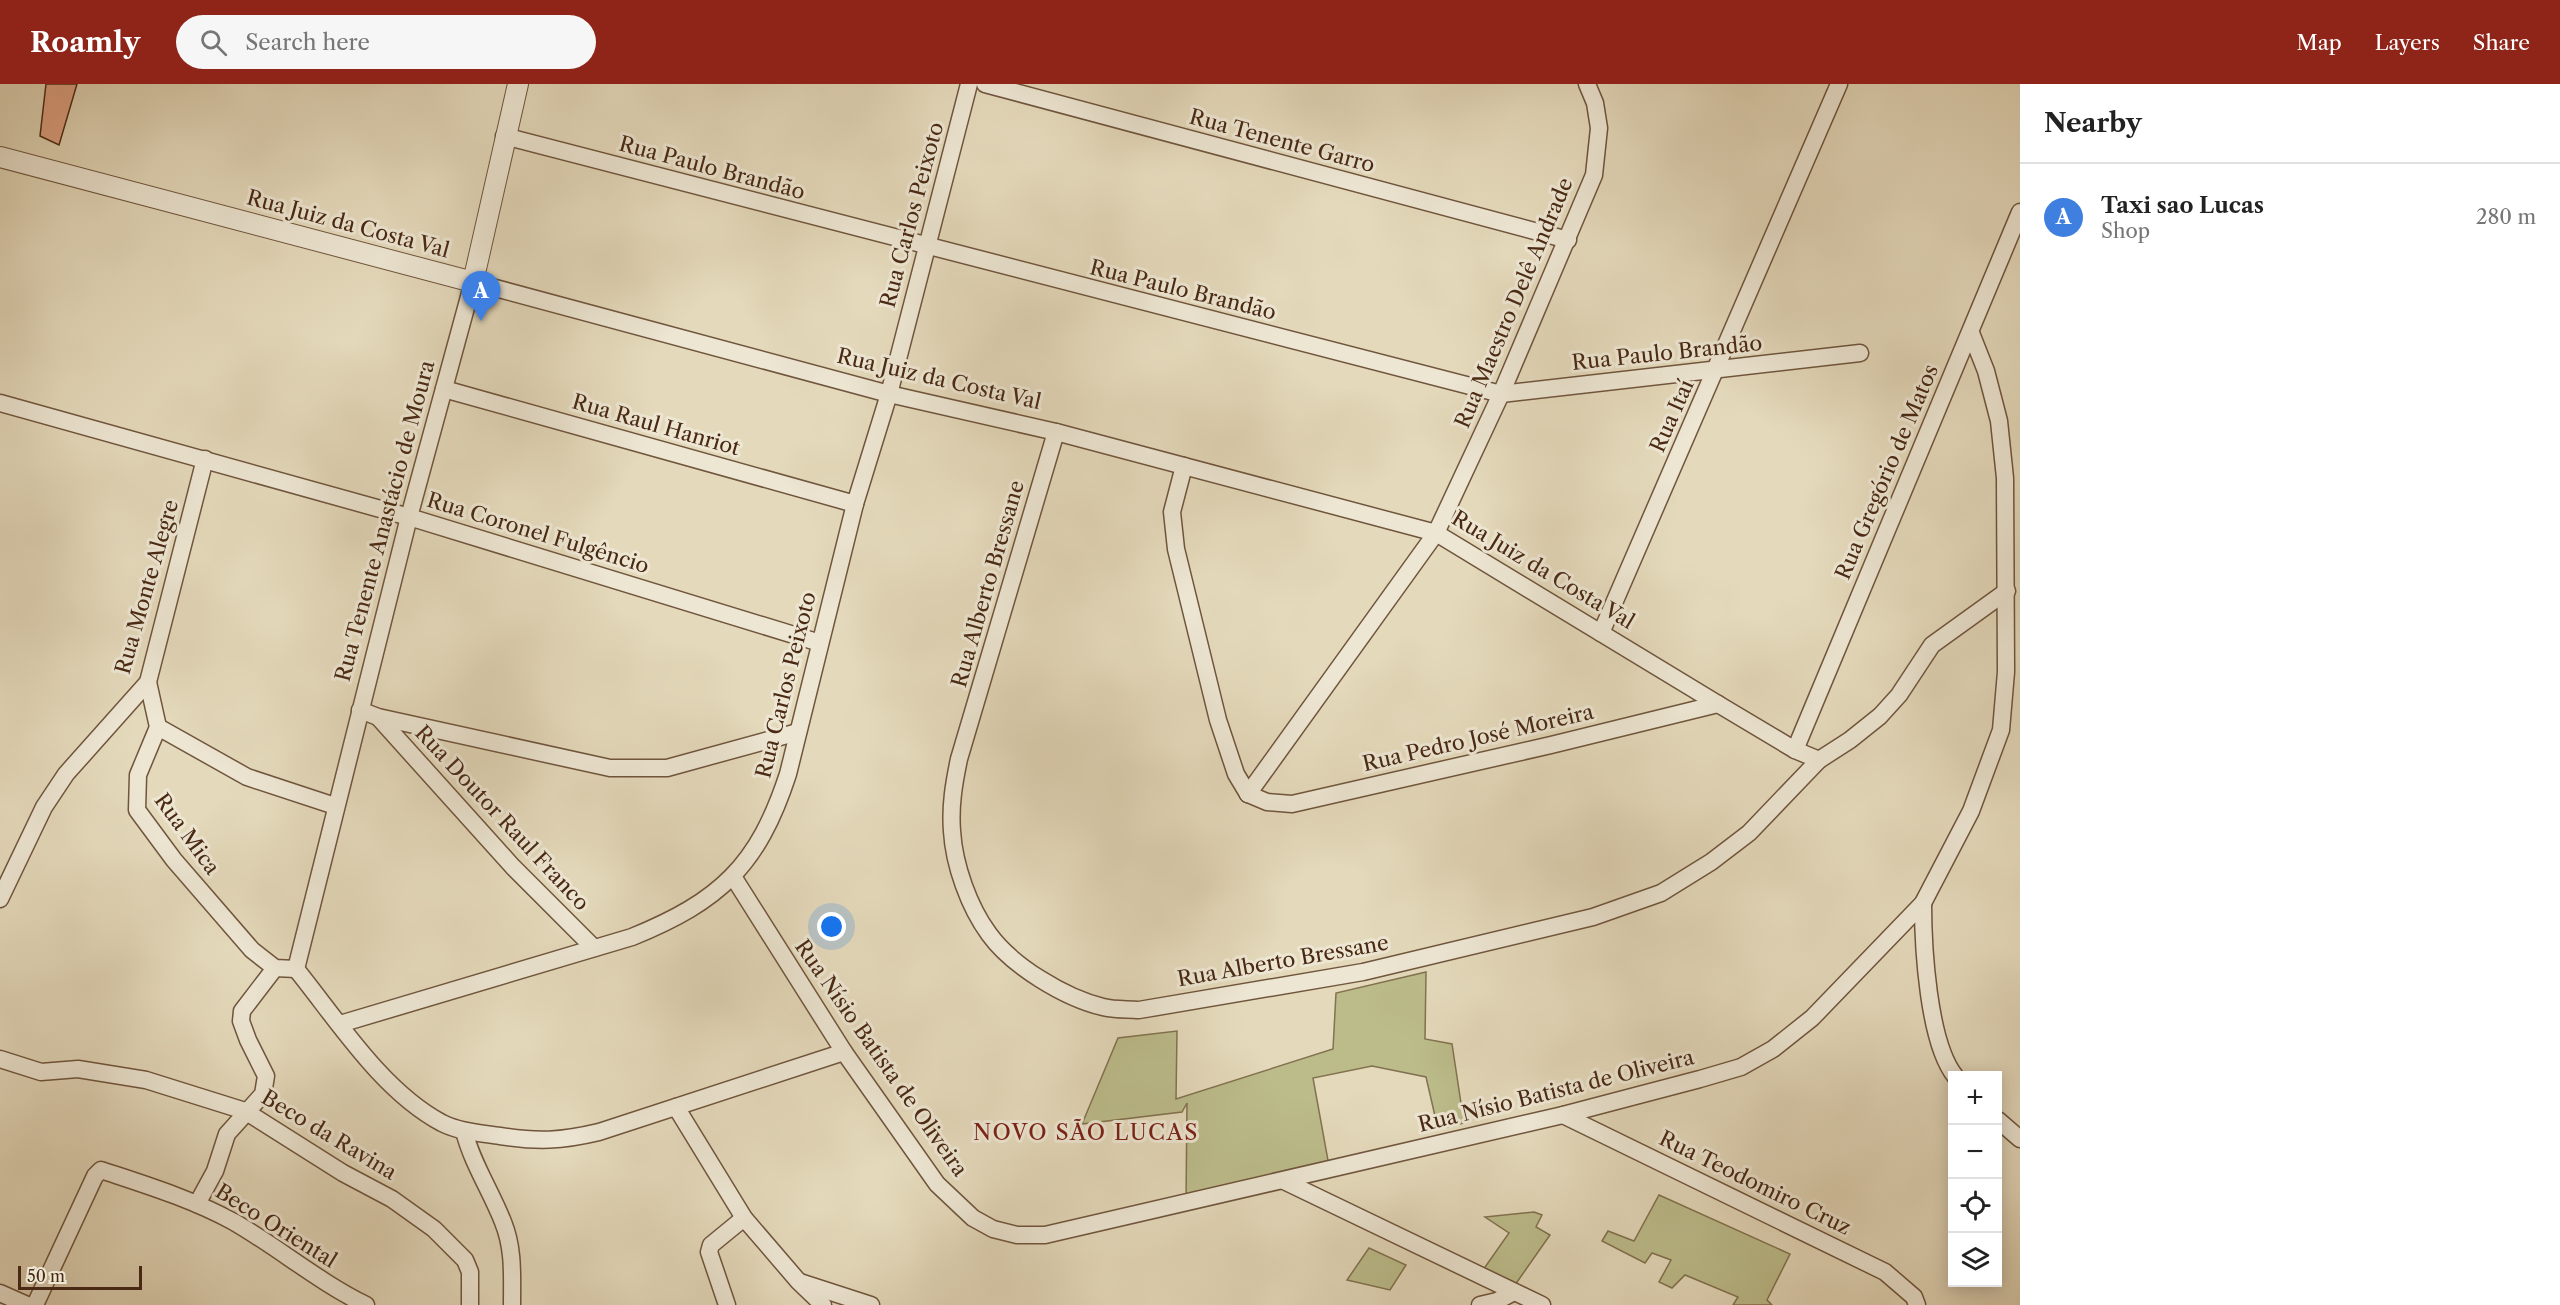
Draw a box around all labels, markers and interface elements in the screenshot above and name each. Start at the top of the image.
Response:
search box [176,15,596,69]
text: Roamly [30,25,140,59]
icon: search [197,26,230,59]
text: Search here [245,29,370,56]
text: Map [2297,30,2342,55]
text: Layers [2375,30,2440,55]
text: Share [2473,30,2530,55]
street label: Rua Tenente Garro [1187,104,1377,177]
text: Nearby [2044,107,2142,139]
street label: Rua Carlos Peixoto [875,119,948,310]
street label: Rua Paulo Brandão [616,131,808,204]
street label: Rua Maestro Delê Andrade [1449,174,1578,432]
street label: Rua Juiz da Costa Val [244,184,452,263]
text: Taxi sao Lucas [2101,192,2264,219]
text: A [2056,205,2071,229]
text: 280 m [2476,205,2536,229]
text: Shop [2101,219,2150,243]
street label: Rua Paulo Brandão [1087,254,1279,325]
pin: A [462,272,500,321]
street label: Rua Paulo Brandão [1571,330,1763,375]
street label: Rua Juiz da Costa Val [835,343,1044,414]
street label: Rua Tenente Anastácio de Moura [330,357,440,684]
street label: Rua Gregório de Matos [1830,360,1943,583]
street label: Rua Itaí [1644,375,1699,456]
street label: Rua Raul Hanriot [569,389,744,461]
street label: Rua Alberto Bressane [946,478,1029,690]
street label: Rua Coronel Fulgêncio [424,487,652,578]
street label: Rua Monte Alegre [110,497,183,677]
street label: Rua Juiz da Costa Val [1447,505,1639,634]
street label: Rua Carlos Peixoto [750,589,821,781]
street label: Rua Pedro José Moreira [1360,699,1597,776]
street label: Rua Doutor Raul Franco [410,720,595,915]
street label: Rua Mica [150,788,226,880]
your location [817,912,846,941]
street label: Rua Alberto Bressane [1175,930,1390,991]
street label: Rua Nísio Batista de Oliveira [790,934,973,1182]
street label: Rua Nísio Batista de Oliveira [1415,1044,1697,1137]
map controls [1948,1071,2002,1287]
button: + [1948,1071,2002,1125]
street label: Beco da Ravina [257,1084,402,1185]
district label: NOVO SÃO LUCAS [973,1119,1199,1146]
street label: Rua Teodomiro Cruz [1655,1125,1855,1240]
button: − [1948,1125,2002,1179]
street label: Beco Oriental [211,1178,342,1273]
button: locate [1948,1179,2002,1233]
button: layers [1948,1233,2002,1287]
scale bar [18,1263,142,1290]
text: 50 m [27,1266,65,1286]

